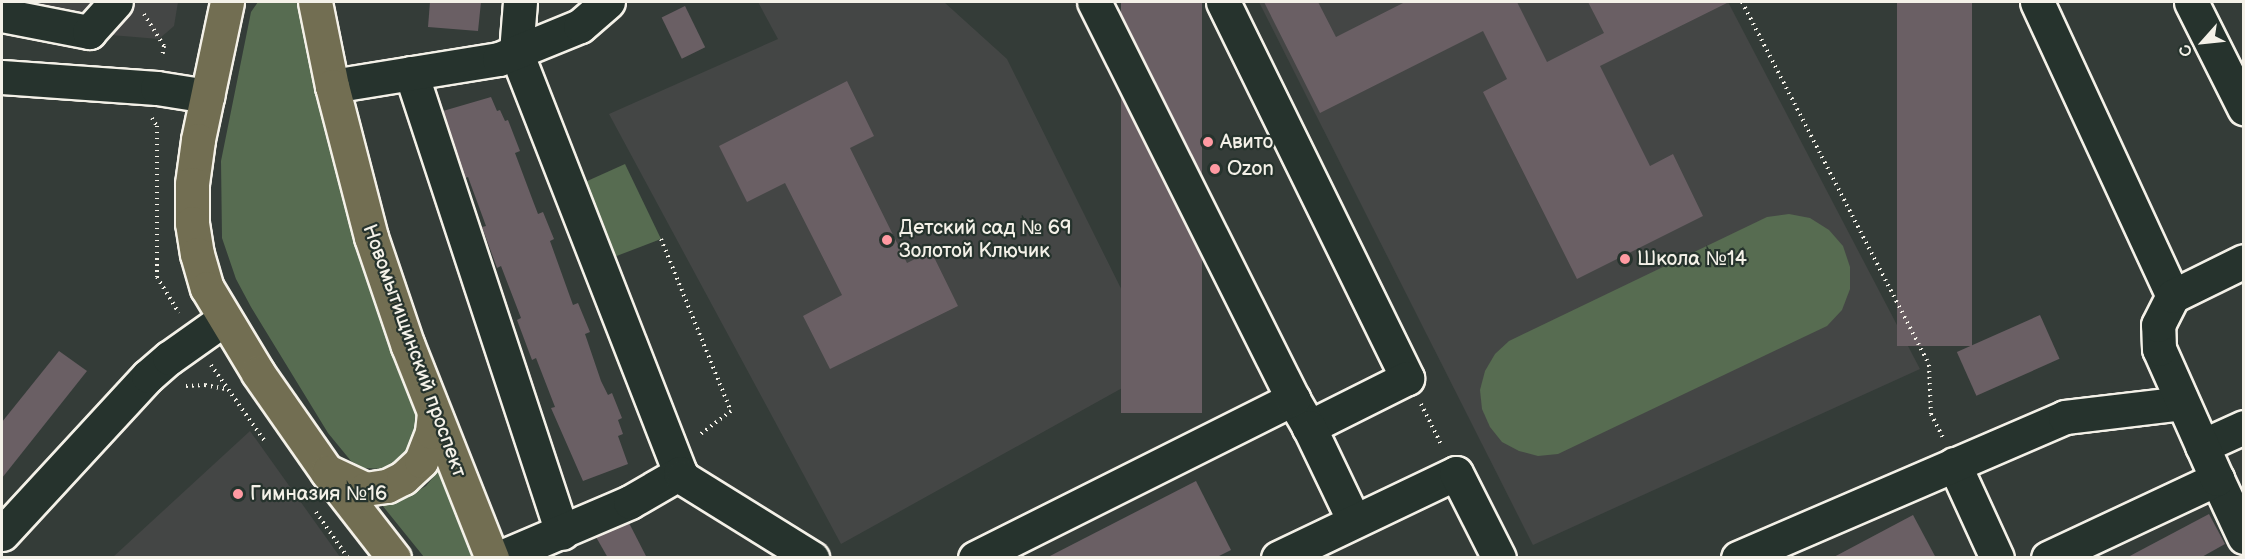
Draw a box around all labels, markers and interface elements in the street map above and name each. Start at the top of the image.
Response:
north arrow [2173,12,2233,72]
text: С [2176,41,2198,60]
place label: Авито [1220,130,1273,154]
marker: Авито [1201,135,1215,149]
place label: Ozon [1227,157,1274,181]
marker: Ozon [1208,162,1222,176]
place label: Детский сад № 69 Золотой Ключик [899,216,1071,263]
street label: Новомытищинский проспект [357,221,471,481]
marker: Детский сад № 69 Золотой Ключик [880,233,894,247]
place label: Школа №14 [1637,247,1747,271]
marker: Школа №14 [1618,252,1632,266]
place label: Гимназия №16 [250,482,387,506]
marker: Гимназия №16 [231,487,245,501]

